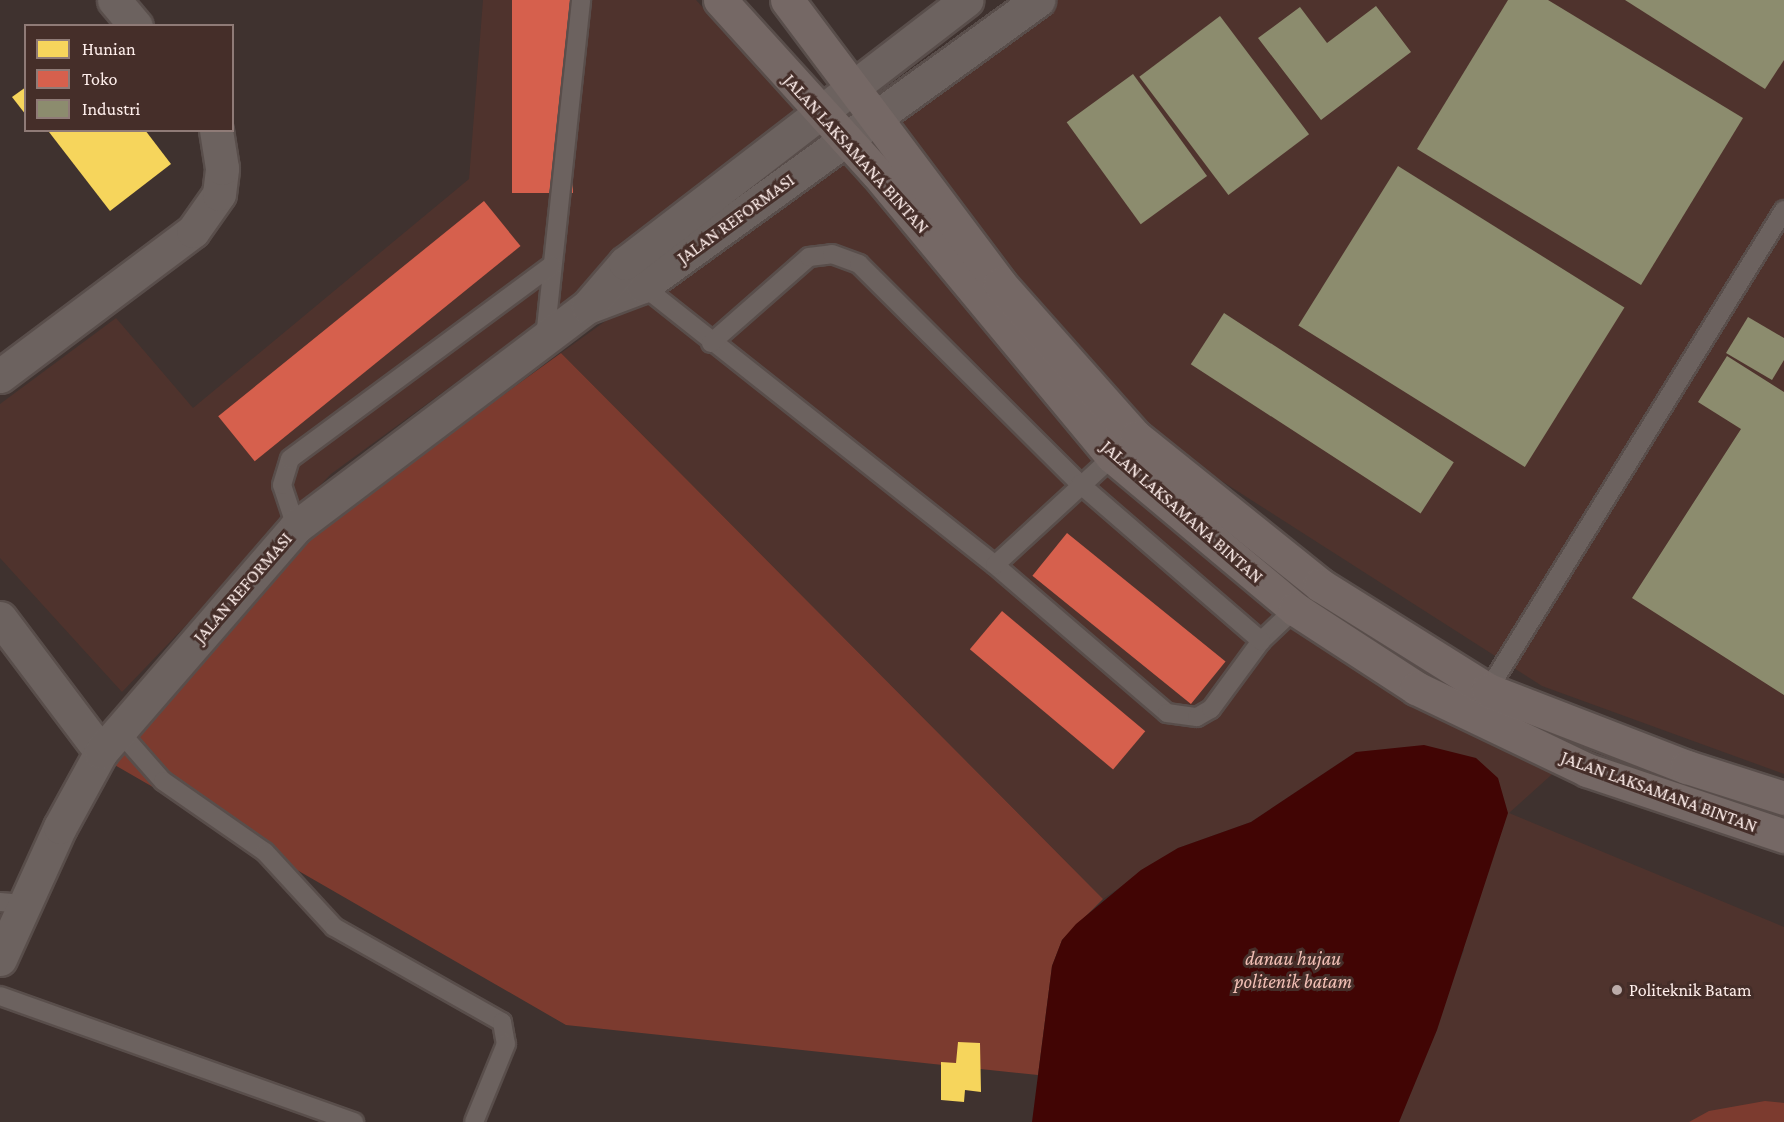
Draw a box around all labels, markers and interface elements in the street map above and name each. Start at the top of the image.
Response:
legend [24,24,234,132]
text: Hunian [82,39,136,59]
text: Toko [82,69,117,89]
street label: JALAN LAKSAMANA BINTAN [779,70,933,238]
text: Industri [82,99,140,119]
street label: JALAN REFORMASI [673,169,799,269]
street label: JALAN LAKSAMANA BINTAN [1097,436,1267,588]
street label: JALAN REFORMASI [189,528,297,648]
street label: JALAN LAKSAMANA BINTAN [1558,746,1760,838]
water label: danau hujau politenik batam [1234,946,1352,993]
place label: Politeknik Batam [1629,979,1752,1001]
marker: Politeknik Batam [1610,983,1624,997]

